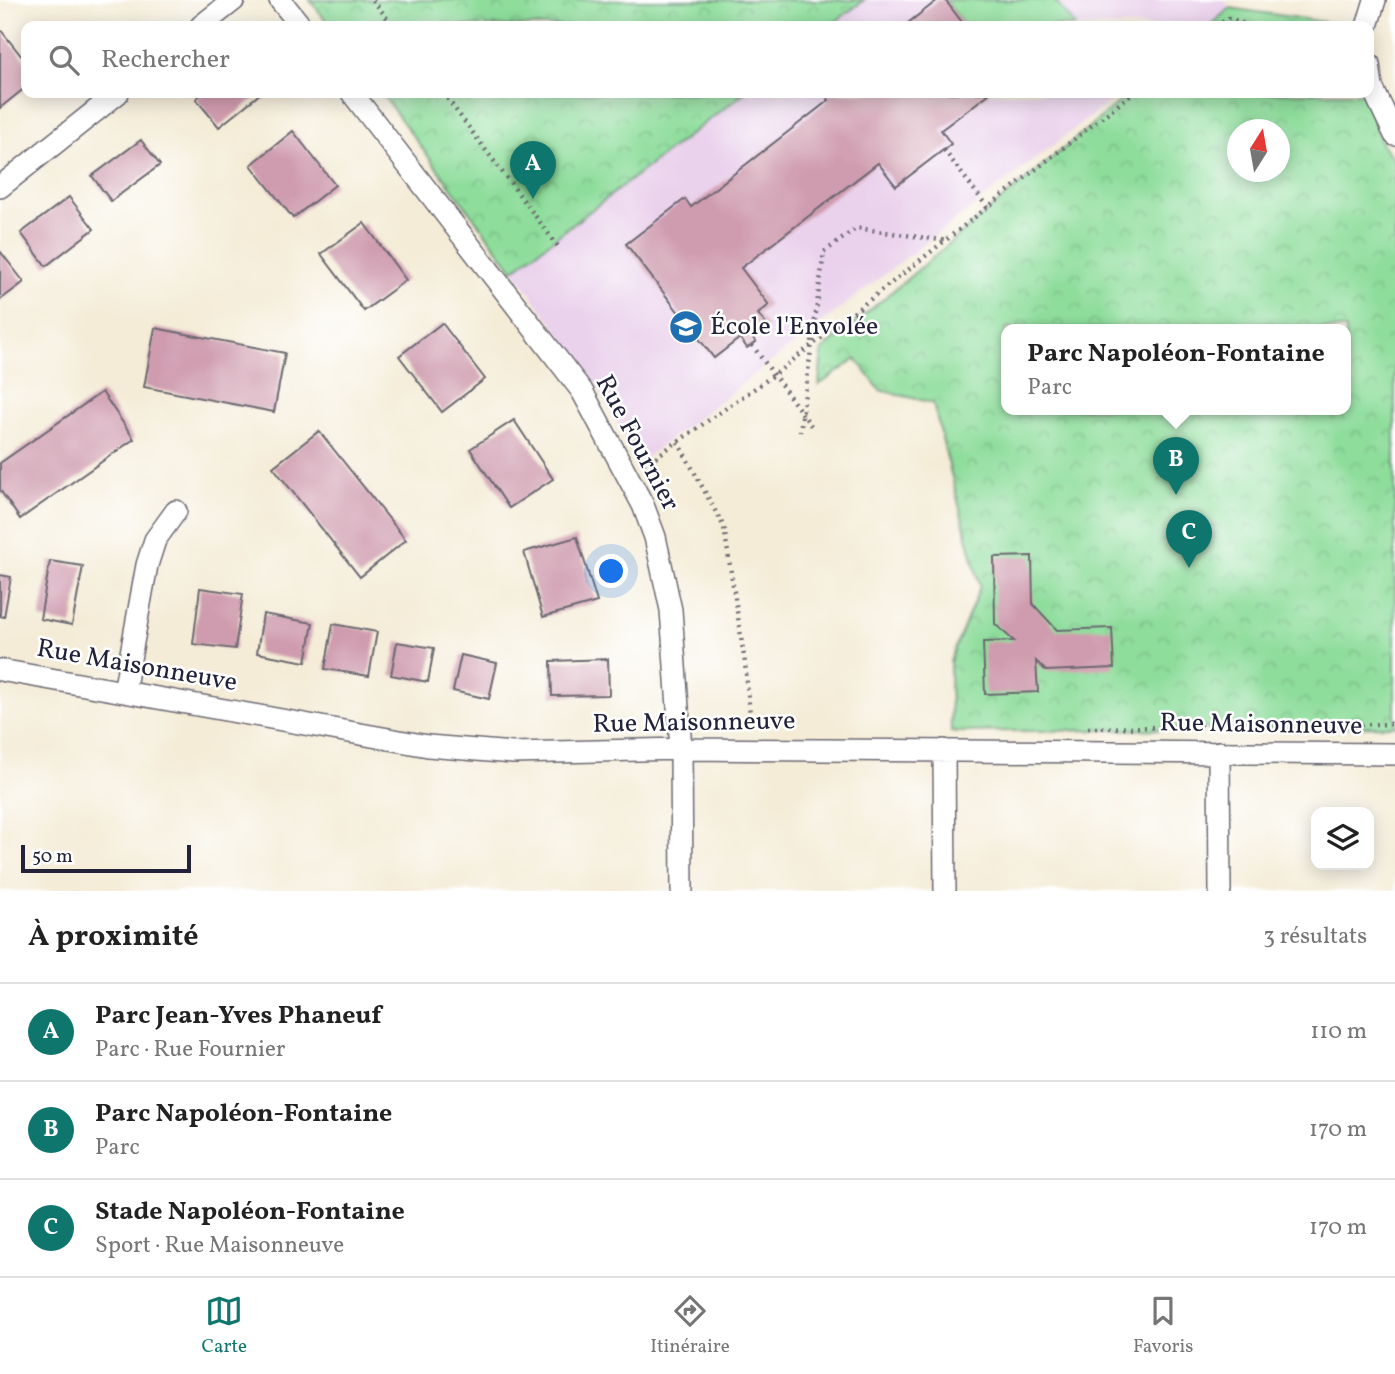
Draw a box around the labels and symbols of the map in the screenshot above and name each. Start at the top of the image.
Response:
north arrow [1227,119,1290,182]
pin: A [510,141,556,199]
school or university icon: École l'Envolée [667,308,705,346]
place label: École l'Envolée [710,309,878,345]
street label: Rue Fournier [586,369,688,517]
pin: B [1153,437,1199,495]
pin: C [1166,510,1212,568]
your location [594,554,628,588]
street label: Rue Maisonneuve [34,631,240,701]
street label: Rue Maisonneuve [592,703,796,743]
street label: Rue Maisonneuve [1159,705,1363,745]
scale bar [21,842,191,874]

